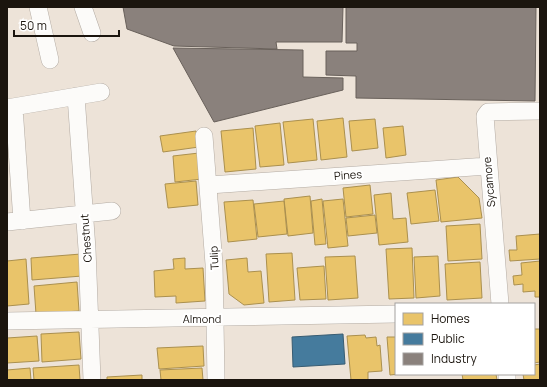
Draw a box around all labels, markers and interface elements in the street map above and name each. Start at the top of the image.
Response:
scale bar [14,12,119,38]
text: 50 m [20,17,47,34]
street label: Sycamore [479,156,498,208]
street label: Pines [334,166,363,183]
street label: Chestnut [76,213,95,263]
street label: Tulip [205,245,222,271]
legend [395,303,535,375]
text: Homes [431,310,470,327]
street label: Almond [183,311,221,326]
text: Public [431,330,465,347]
text: Industry [431,350,477,367]

